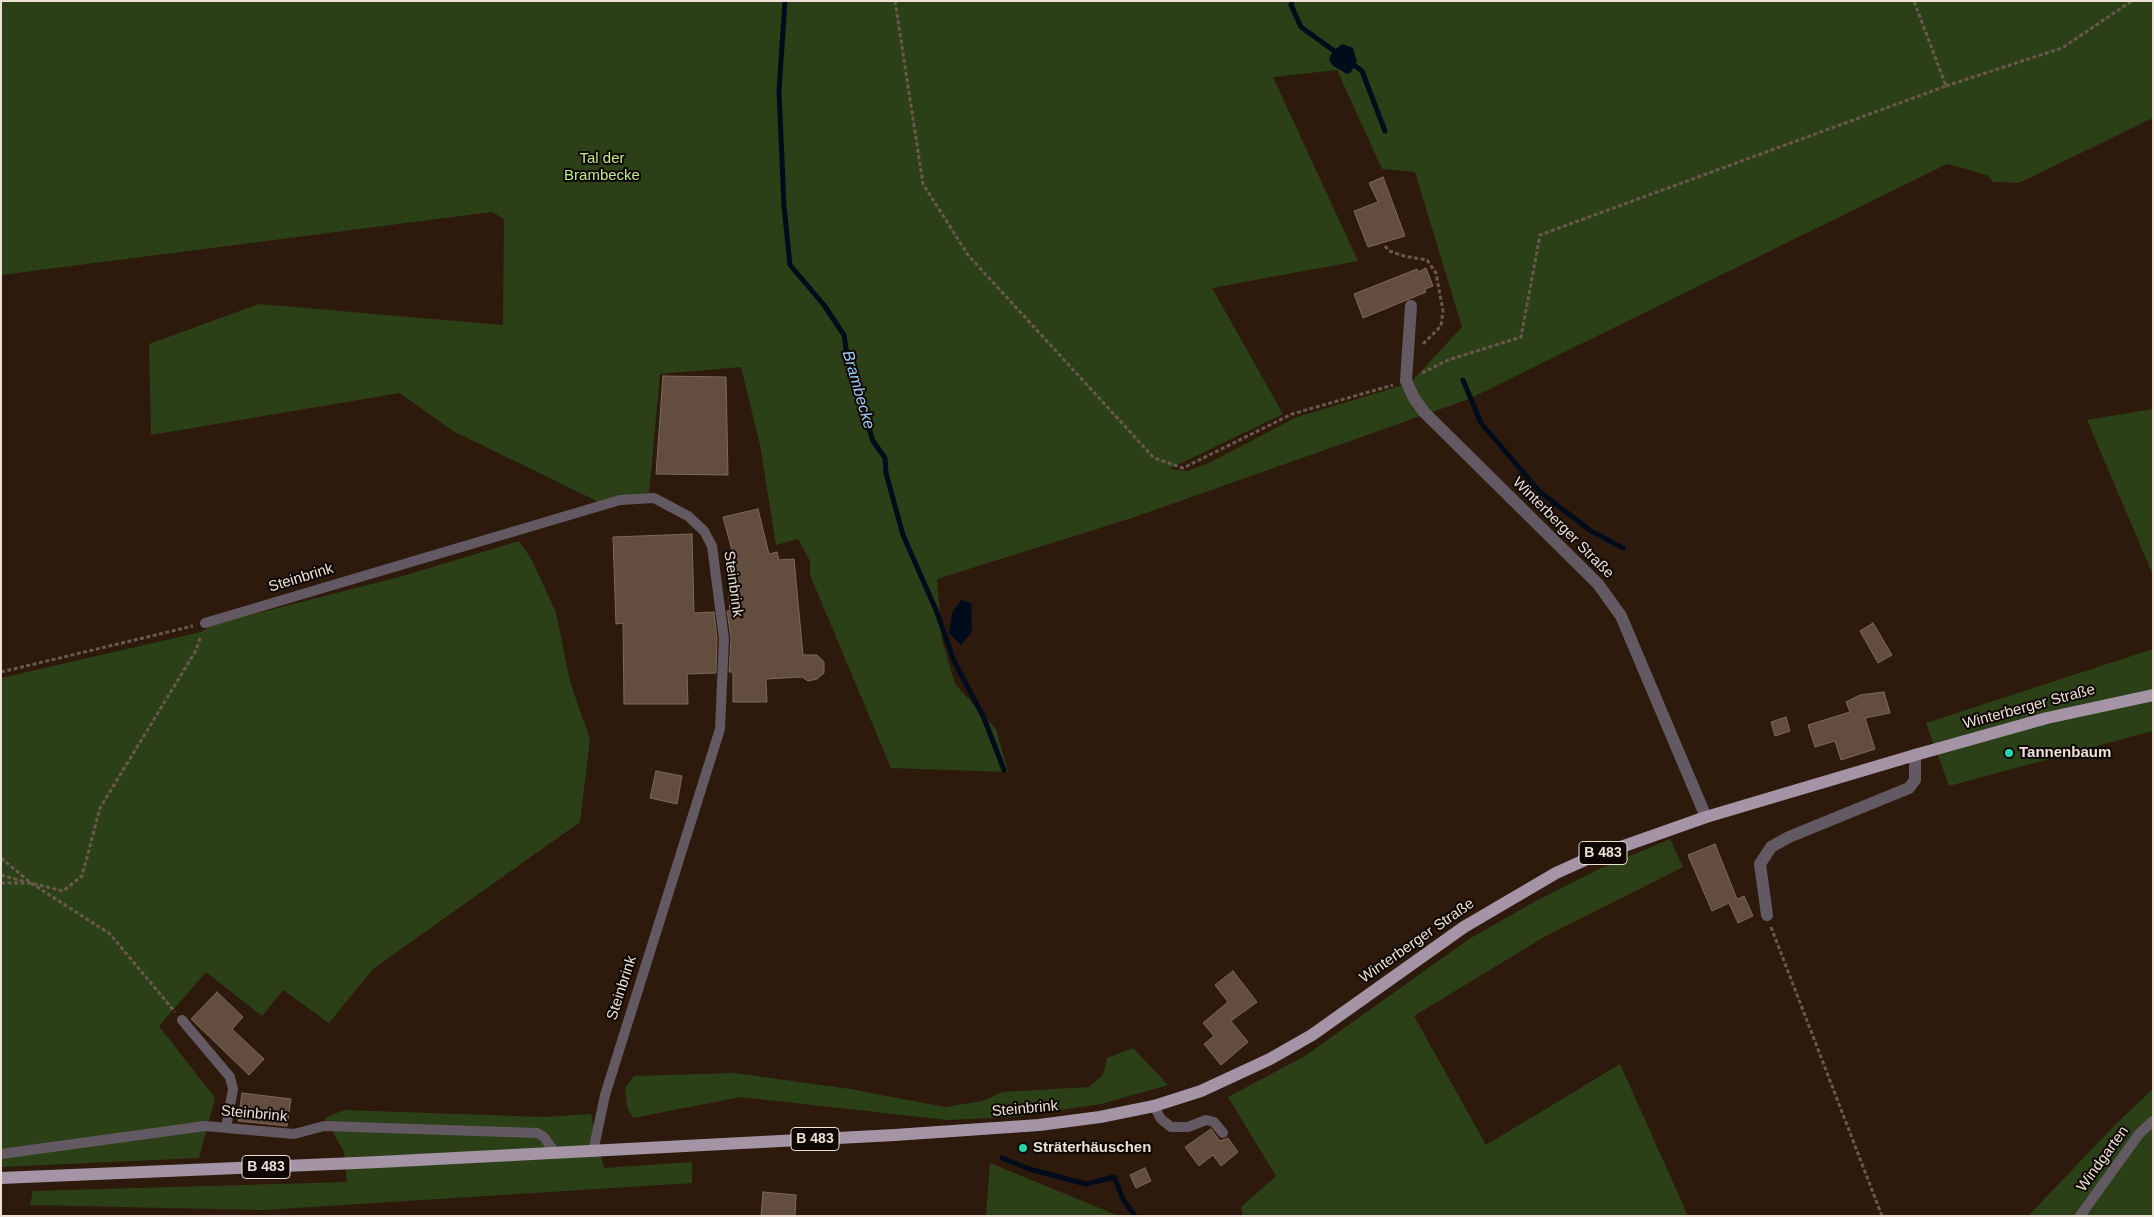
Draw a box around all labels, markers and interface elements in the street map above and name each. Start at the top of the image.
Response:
park label: Tal der Brambecke [564,150,640,185]
water label: Brambecke [838,348,878,432]
street label: Winterberger Straße [1509,474,1617,582]
street label: Steinbrink [719,550,747,618]
street label: Steinbrink [266,560,336,596]
street label: Winterberger Straße [1961,681,2097,733]
place label: Tannenbaum [2019,744,2111,762]
marker: Tannenbaum [2003,747,2015,759]
road number: B 483 [1579,841,1627,864]
street label: Winterberger Straße [1356,895,1478,987]
street label: Steinbrink [603,954,641,1022]
street label: Steinbrink [991,1097,1059,1121]
street label: Steinbrink [220,1102,288,1126]
street label: Windgarten [2073,1123,2133,1195]
road number: B 483 [791,1128,839,1150]
place label: Sträterhäuschen [1033,1139,1151,1157]
marker: Sträterhäuschen [1017,1142,1029,1154]
road number: B 483 [242,1156,290,1178]

